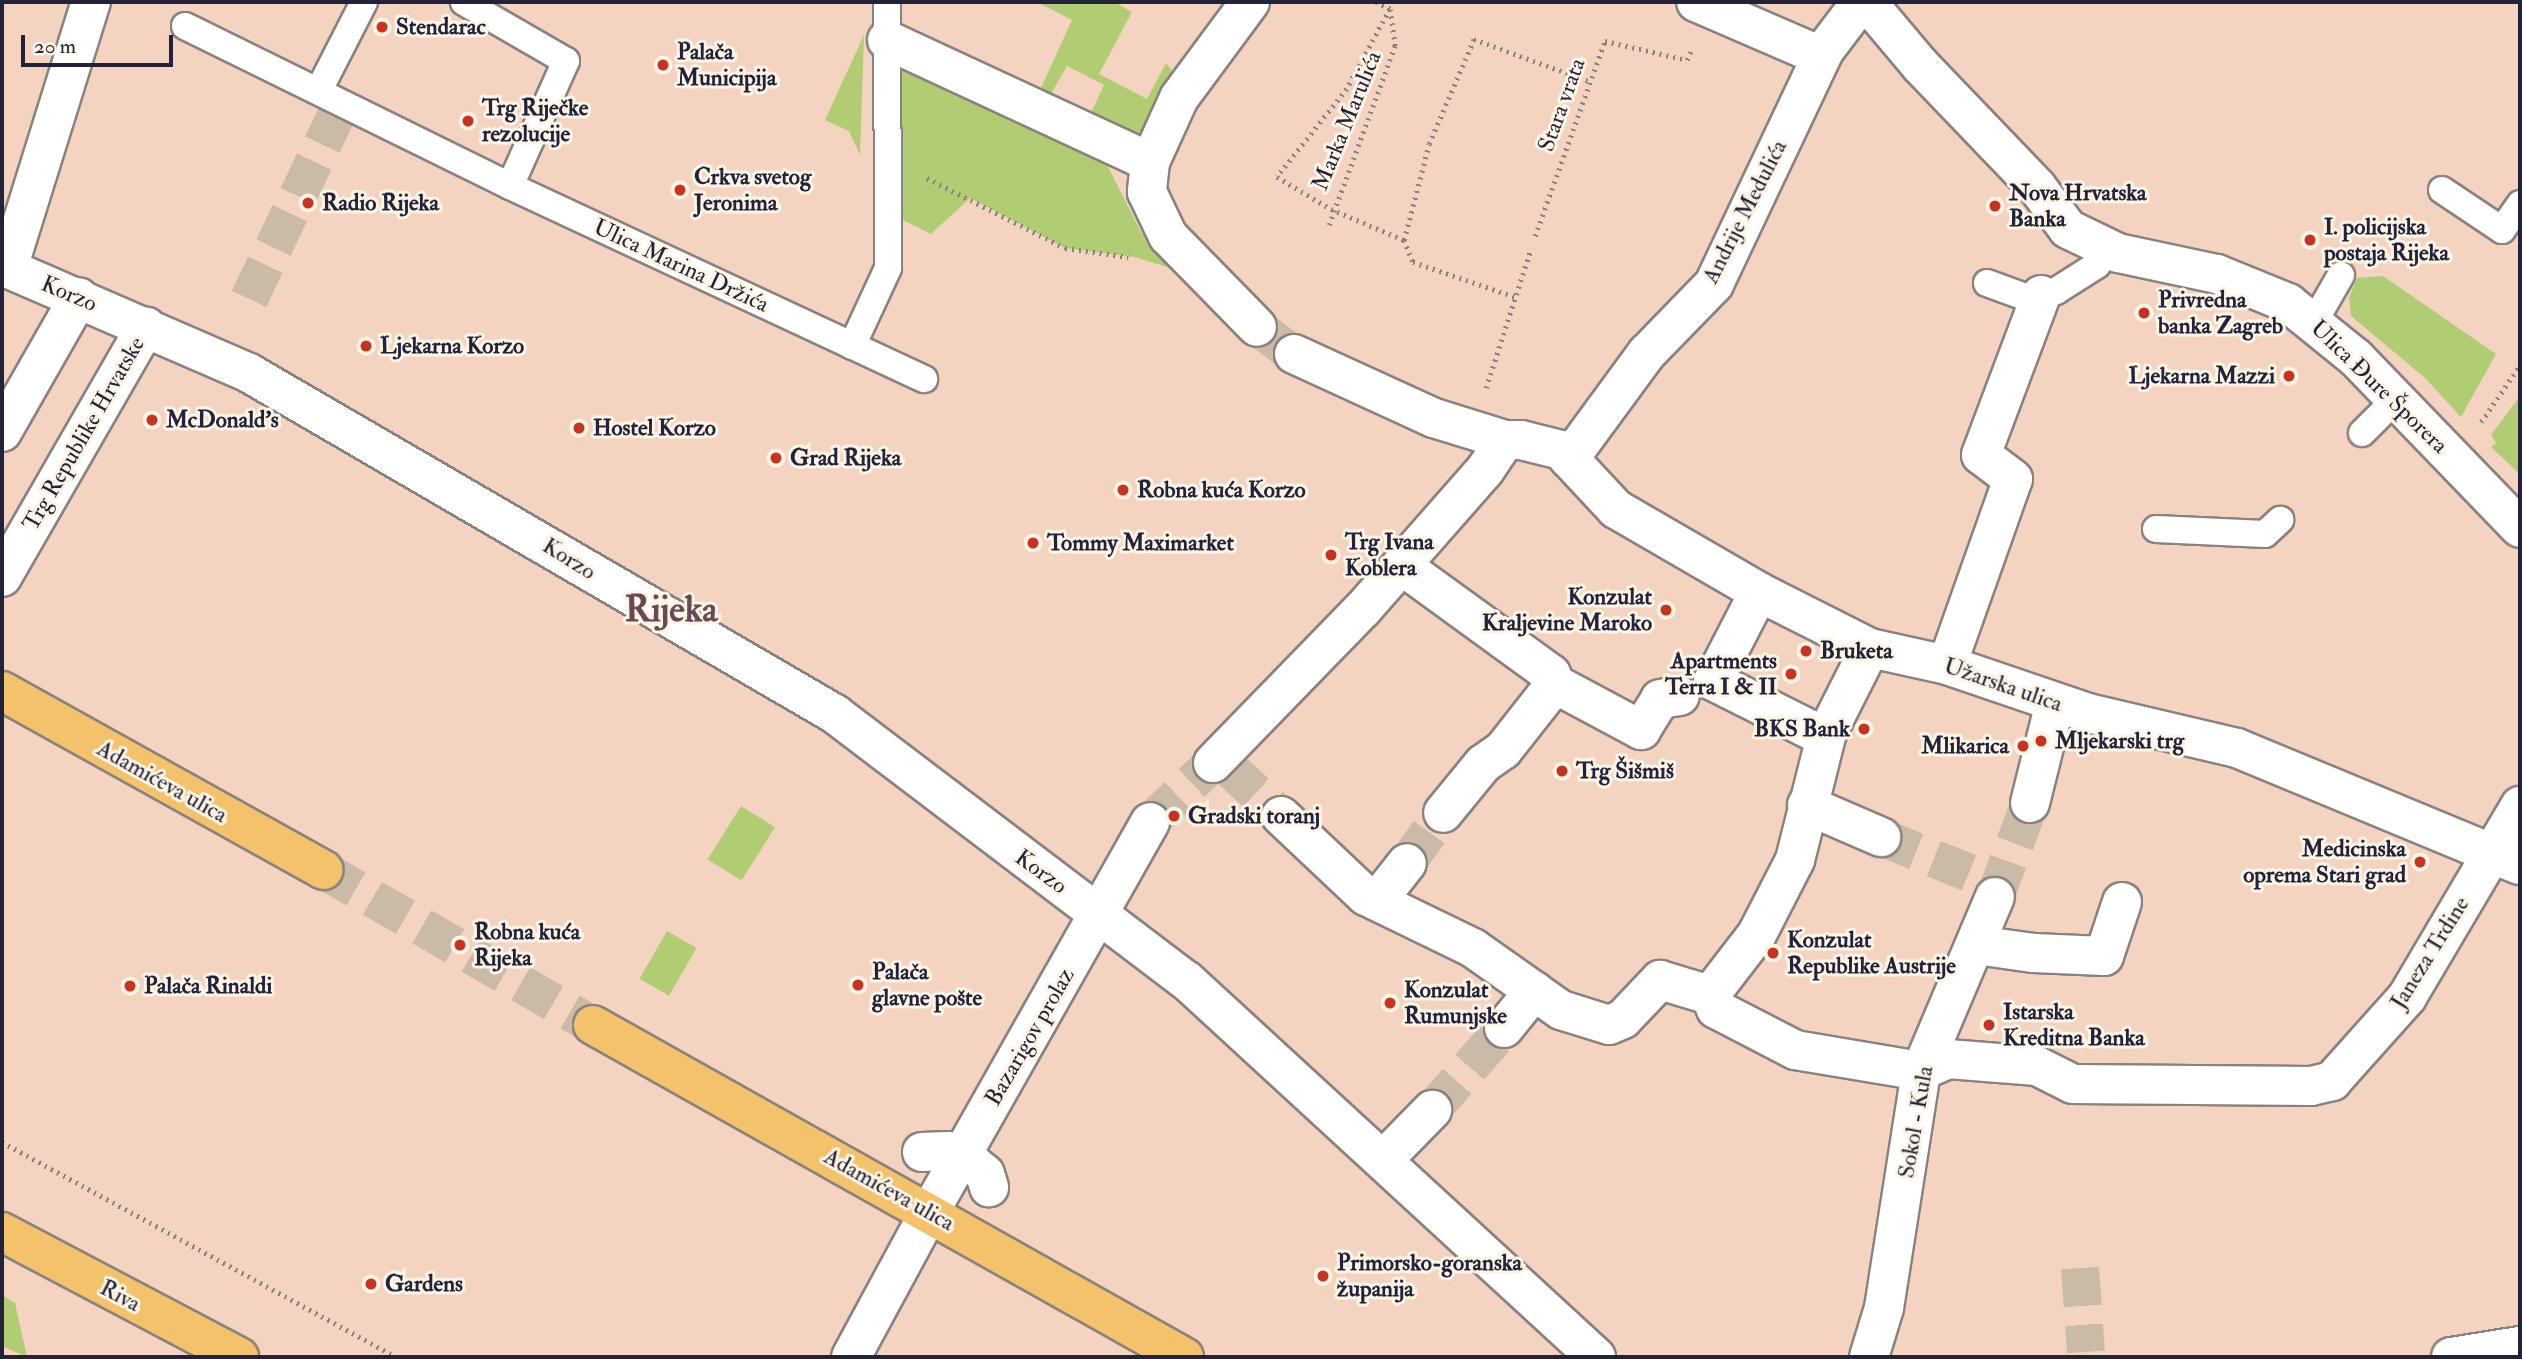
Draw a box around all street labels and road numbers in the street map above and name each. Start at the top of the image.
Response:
street label: Marka Marulića [1307,47,1387,195]
street label: Stara vrata [1532,55,1592,155]
street label: Andrije Medulića [1697,136,1793,288]
street label: Ulica Marina Držića [589,213,773,319]
street label: Korzo [37,270,101,318]
street label: Ulica Đure Šporera [2305,315,2453,459]
street label: Trg Republike Hrvatske [17,332,151,536]
street label: Korzo [537,532,601,586]
street label: Užarska ulica [1940,652,2066,718]
street label: Adamićeva ulica [92,735,232,829]
street label: Korzo [1010,844,1072,900]
street label: Janeza Trdine [2385,892,2475,1014]
street label: Bazarigov prolaz [979,963,1081,1111]
street label: Sokol - Kula [1893,1064,1939,1180]
street label: Adamićeva ulica [819,1143,959,1237]
street label: Riva [95,1274,145,1318]

